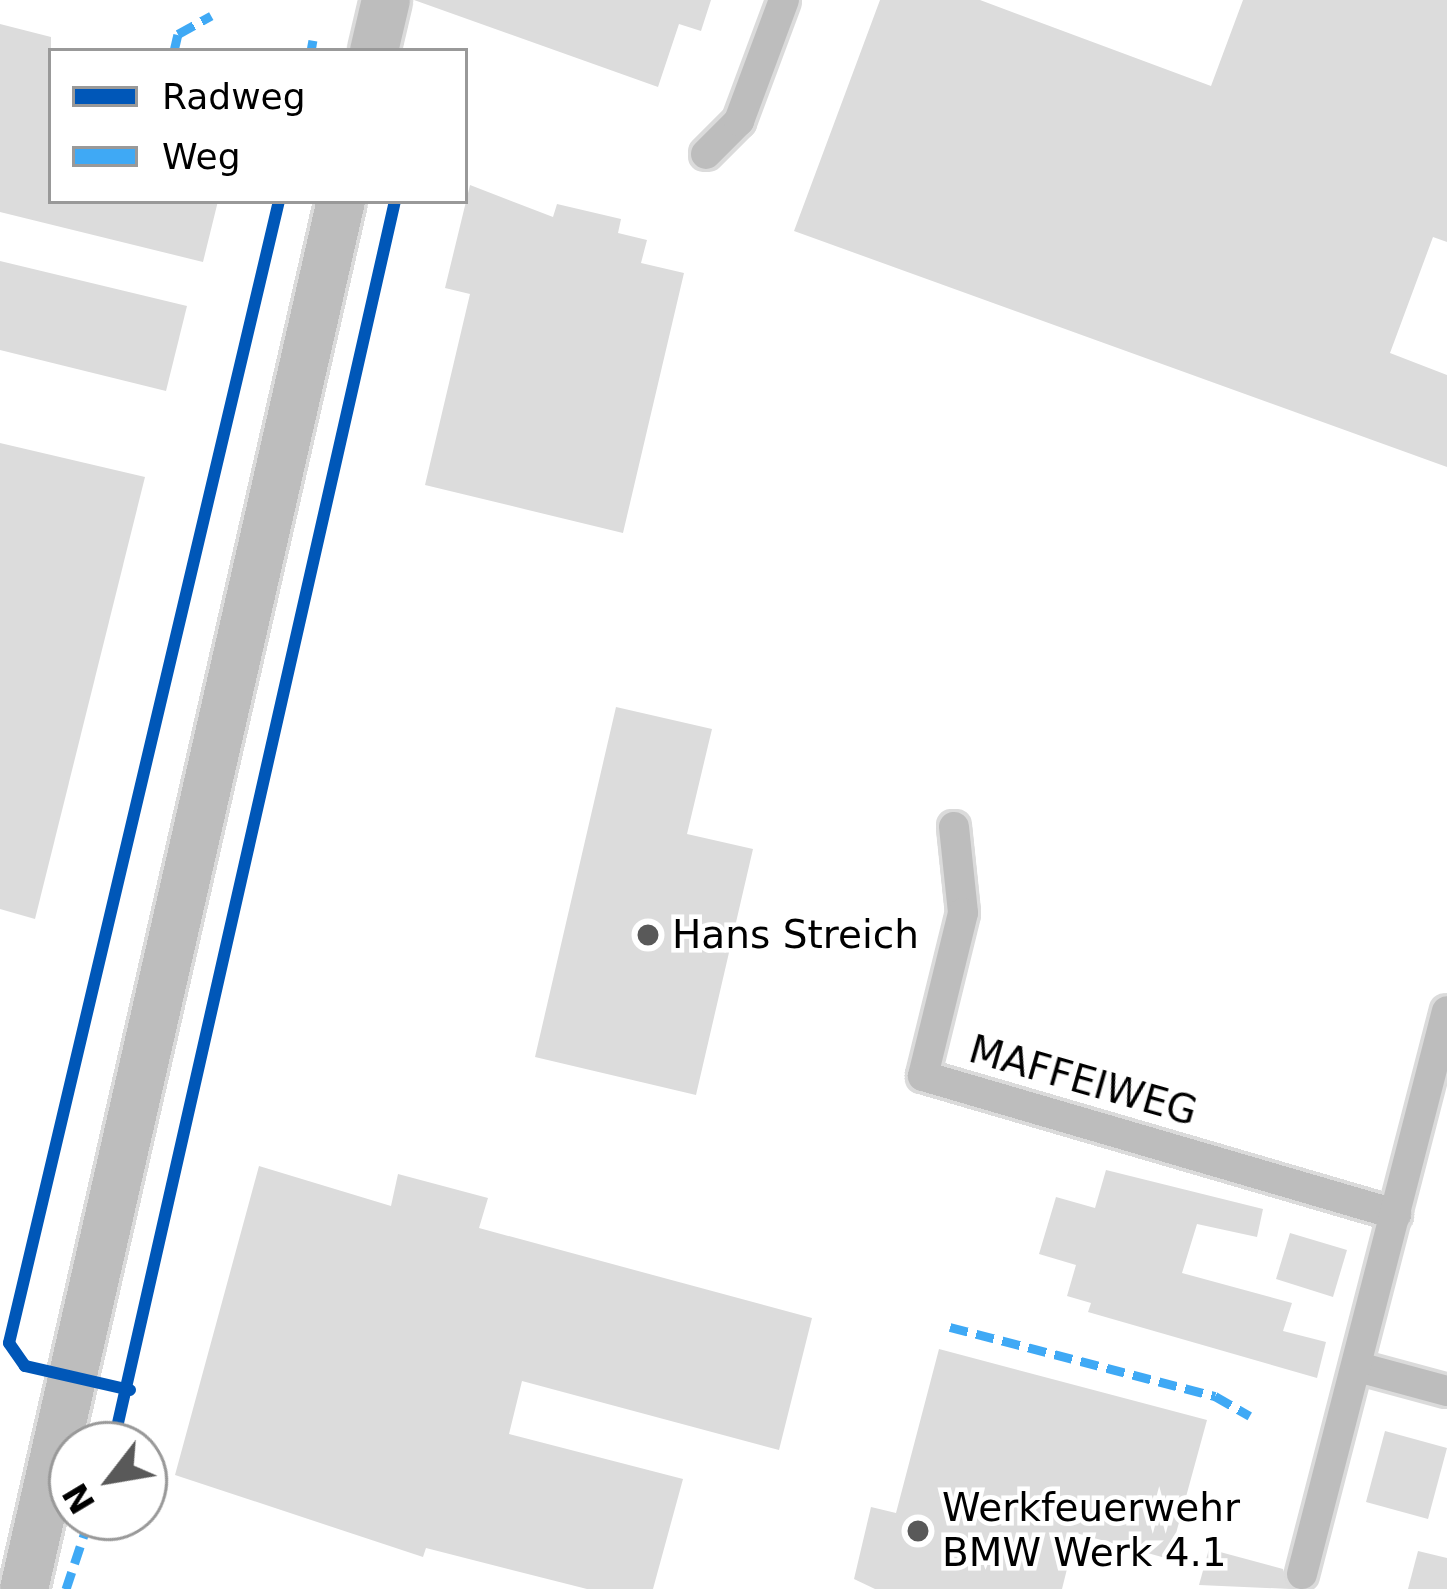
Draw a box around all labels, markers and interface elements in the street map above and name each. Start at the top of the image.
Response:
legend [48,48,468,204]
text: Radweg [162,76,306,117]
text: Weg [162,136,241,177]
place label: Hans Streich [672,912,919,958]
marker: Hans Streich [635,922,661,948]
street label: MAFFEIWEG [964,1026,1202,1136]
north arrow [48,1421,168,1541]
text: N [55,1476,103,1520]
place label: Werkfeuerwehr BMW Werk 4.1 [942,1486,1240,1577]
marker: Werkfeuerwehr BMW Werk 4.1 [905,1518,931,1544]

